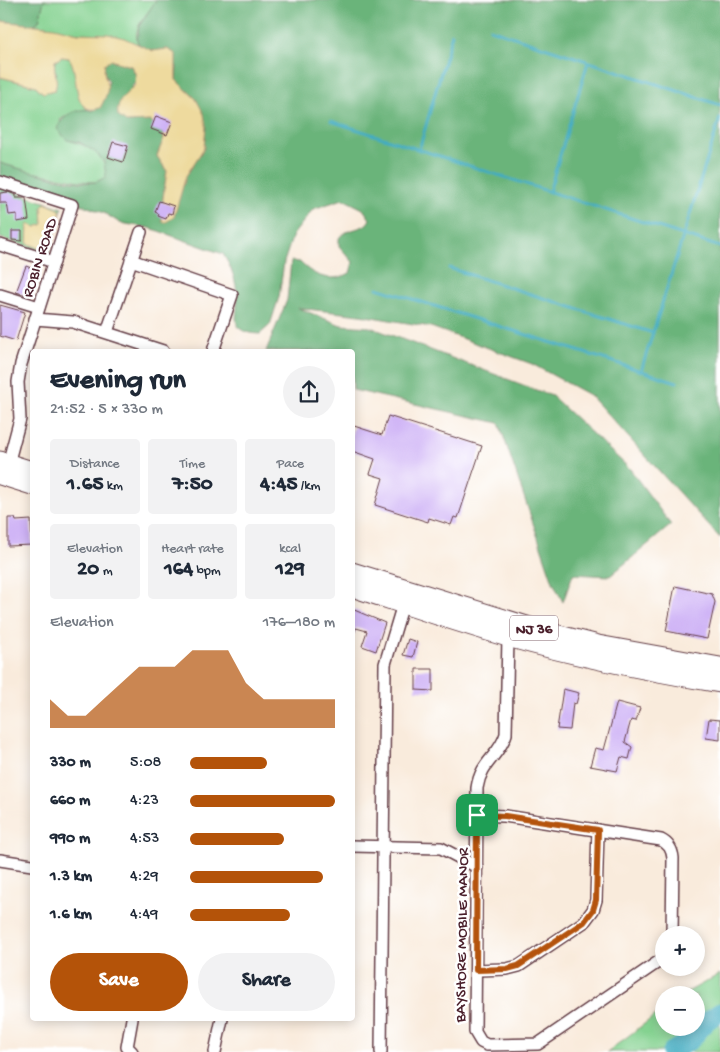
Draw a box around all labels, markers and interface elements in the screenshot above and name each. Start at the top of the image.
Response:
street label: ROBIN ROAD [20,216,63,300]
text: Evening run [50,365,186,398]
button: share [283,366,335,418]
text: 21:52 · 5 × 330 m [50,401,163,420]
text: Distance [70,456,120,473]
text: Time [180,456,205,473]
text: Pace [276,456,304,473]
text: 1.65 [67,473,103,498]
text: 7:50 [172,473,213,498]
text: 4:45 [260,473,297,498]
text: km [103,478,123,495]
text: /km [297,478,320,495]
text: Elevation [67,541,123,558]
text: Heart rate [161,541,224,558]
text: kcal [279,541,301,558]
text: 20 [77,558,99,583]
text: 164 [164,558,193,583]
text: 129 [276,558,305,583]
text: m [99,563,113,580]
text: bpm [193,563,221,580]
text: Elevation [50,614,114,633]
text: 176–180 m [263,614,335,633]
road number: NJ 36 [510,616,558,640]
text: 330 m [50,754,91,773]
text: 5:08 [130,754,161,773]
text: 660 m [50,792,90,811]
text: 4:23 [130,792,159,811]
pin [456,794,498,836]
icon: arrive [463,801,491,829]
text: 990 m [50,830,90,849]
text: 4:53 [130,830,159,849]
street label: BAYSHORE MOBILE MANOR [452,847,475,1024]
text: 1.3 km [50,868,92,887]
text: 4:29 [130,868,158,887]
text: 1.6 km [50,906,92,925]
text: 4:49 [130,906,158,925]
map controls [655,926,705,1036]
button: + [655,926,705,976]
button: Save [50,953,188,1011]
button: Share [198,953,335,1011]
button: − [655,986,705,1036]

